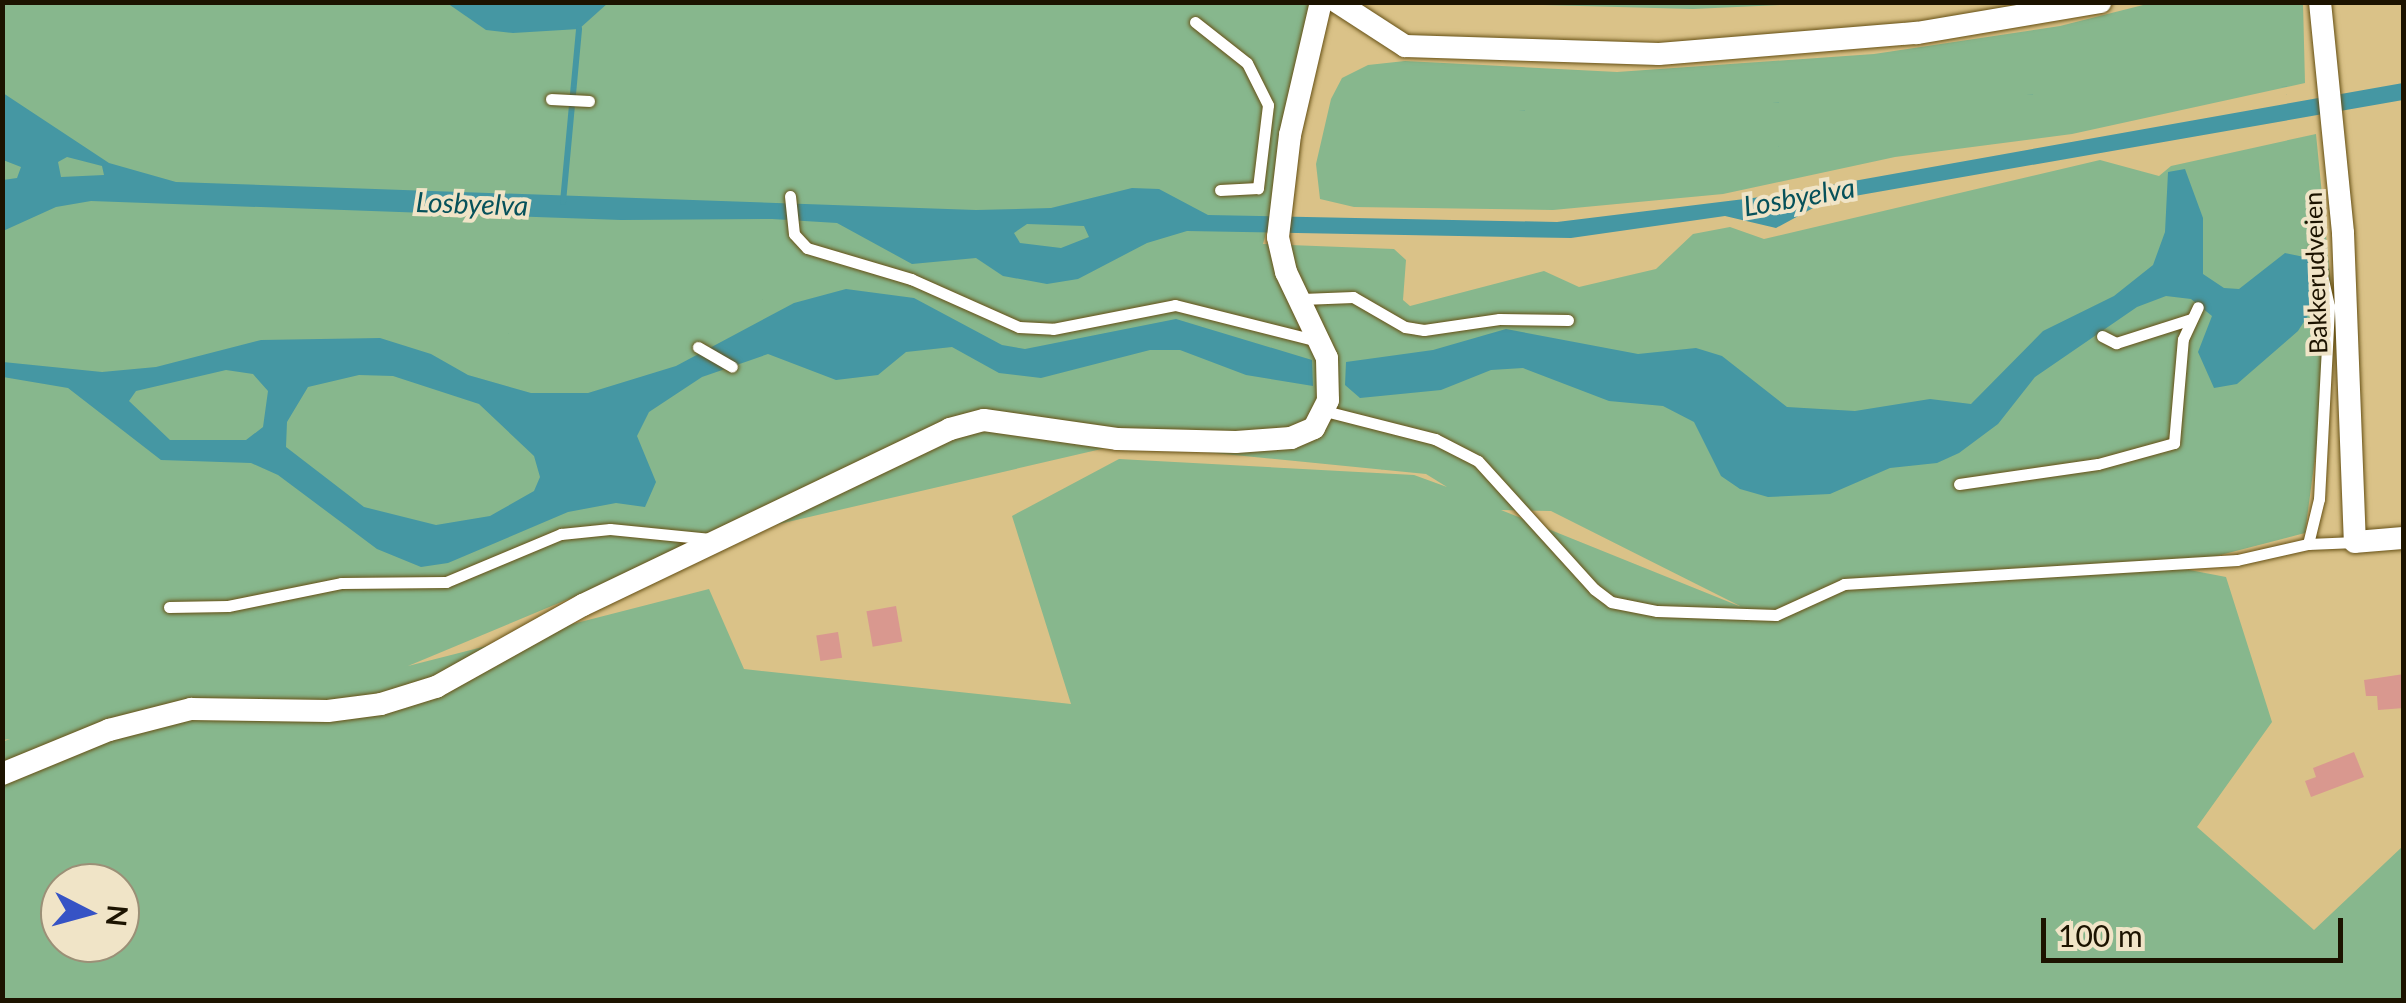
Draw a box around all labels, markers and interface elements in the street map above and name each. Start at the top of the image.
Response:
water label: Losbyelva [1741,170,1857,222]
water label: Losbyelva [415,184,529,222]
street label: Bakkerudveien [2297,191,2333,355]
north arrow [40,863,140,963]
scale bar [2046,898,2348,960]
text: N [100,903,136,928]
text: 100 m [2058,917,2143,953]

